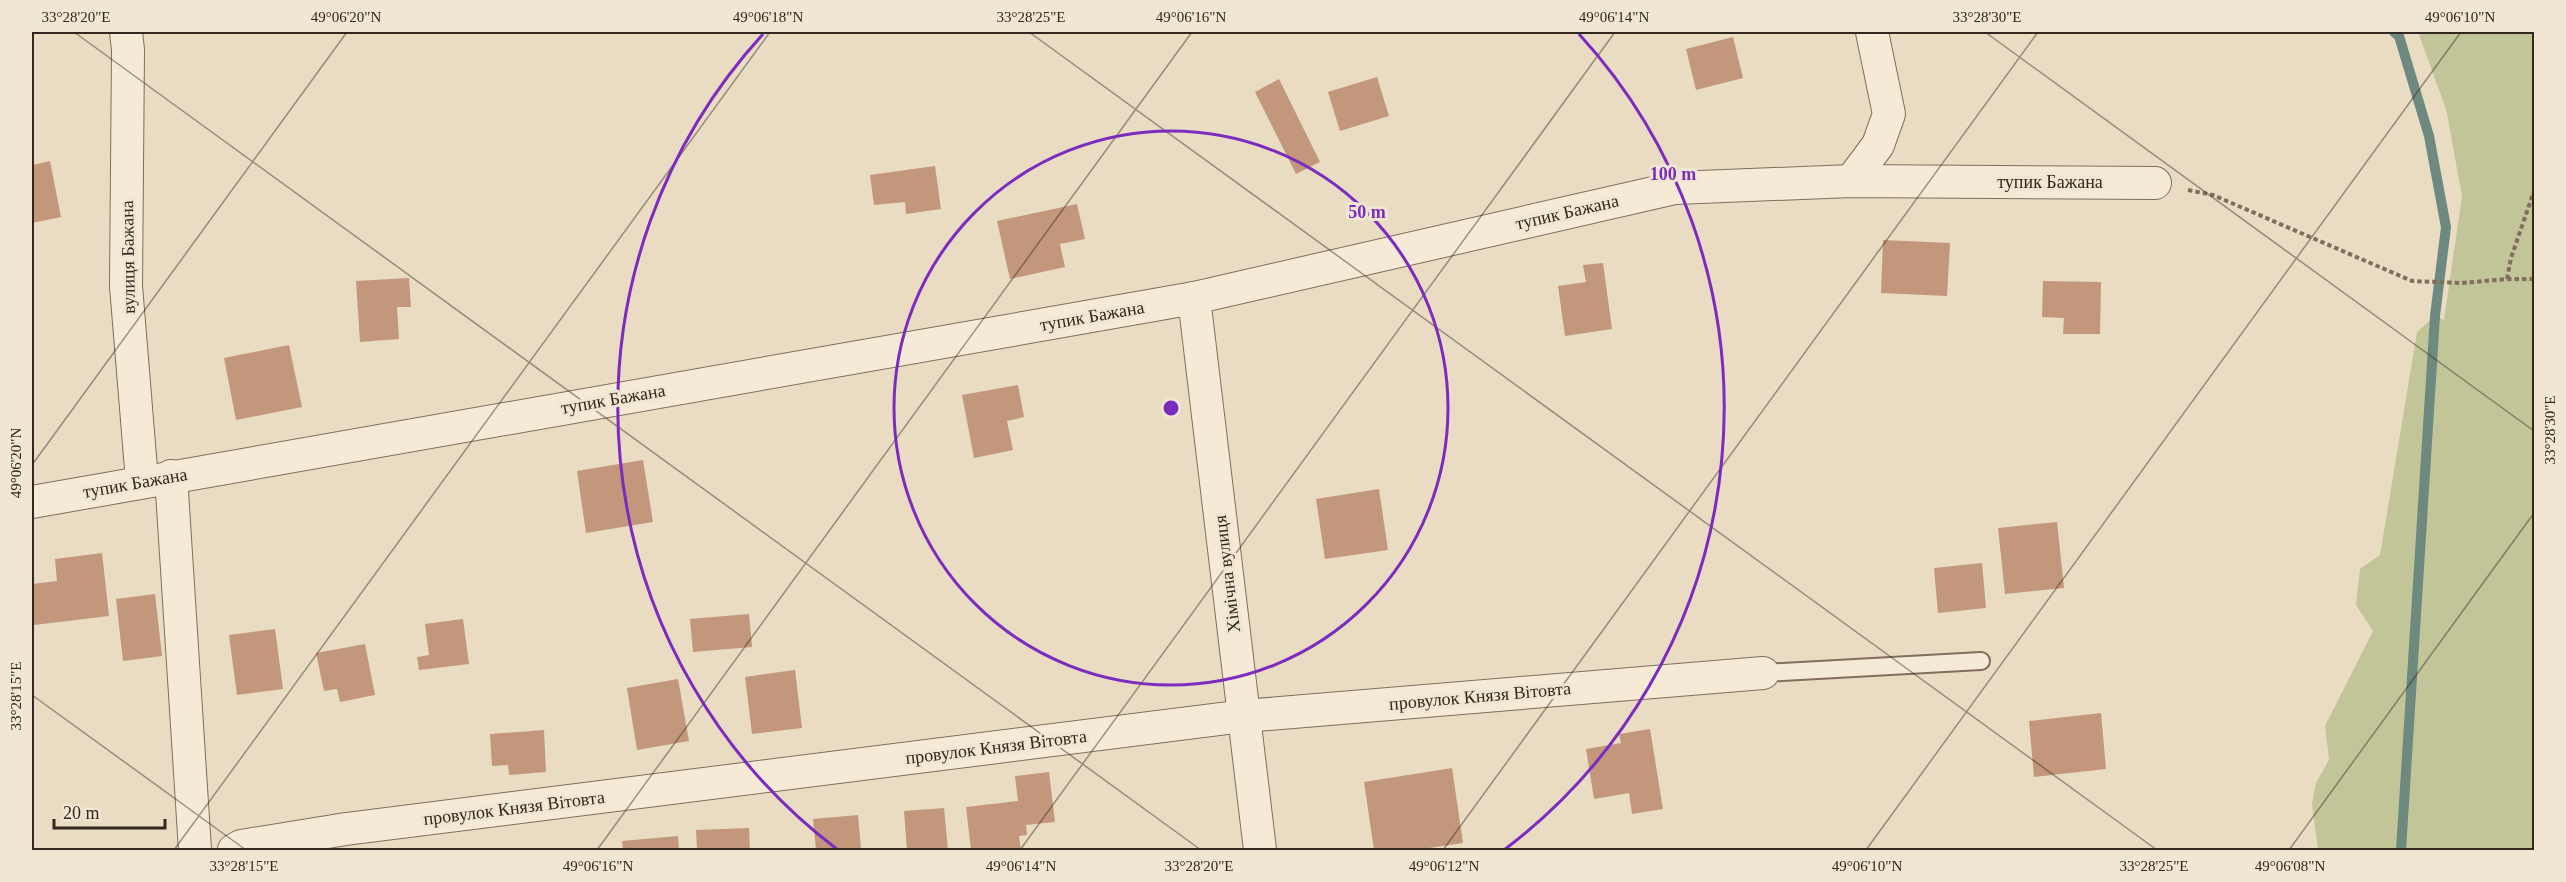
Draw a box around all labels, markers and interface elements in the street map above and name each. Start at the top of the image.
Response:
text: 33°28'20"E [42,9,111,25]
text: 49°06'20"N [311,9,381,25]
text: 49°06'18"N [733,9,803,25]
text: 33°28'25"E [997,9,1066,25]
text: 49°06'16"N [1156,9,1226,25]
text: 49°06'14"N [1579,9,1649,25]
text: 33°28'30"E [1953,9,2022,25]
text: 49°06'10"N [2425,9,2495,25]
text: 100 m [1650,164,1696,184]
street label: тупик Бажана [1997,172,2103,192]
street label: тупик Бажана [1513,190,1621,234]
street label: вулиця Бажана [117,200,139,314]
text: 50 m [1348,202,1386,222]
street label: тупик Бажана [1038,297,1146,335]
street label: тупик Бажана [559,380,667,418]
text: 33°28'30"E [2542,396,2558,465]
centre of rings [1161,398,1181,418]
text: 49°06'20"N [8,428,24,498]
street label: тупик Бажана [81,464,189,502]
street label: Хімічна вулиця [1210,514,1244,634]
text: 33°28'15"E [8,662,24,731]
street label: провулок Князя Вітовта [1388,678,1572,714]
street label: провулок Князя Вітовта [904,726,1088,768]
street label: провулок Князя Вітовта [422,787,606,829]
scale bar [54,792,165,830]
text: 20 m [63,803,100,823]
text: 33°28'15"E [210,858,279,874]
text: 49°06'16"N [563,858,633,874]
text: 49°06'14"N [986,858,1056,874]
text: 33°28'20"E [1165,858,1234,874]
text: 49°06'12"N [1409,858,1479,874]
text: 49°06'10"N [1832,858,1902,874]
text: 33°28'25"E [2120,858,2189,874]
text: 49°06'08"N [2255,858,2325,874]

